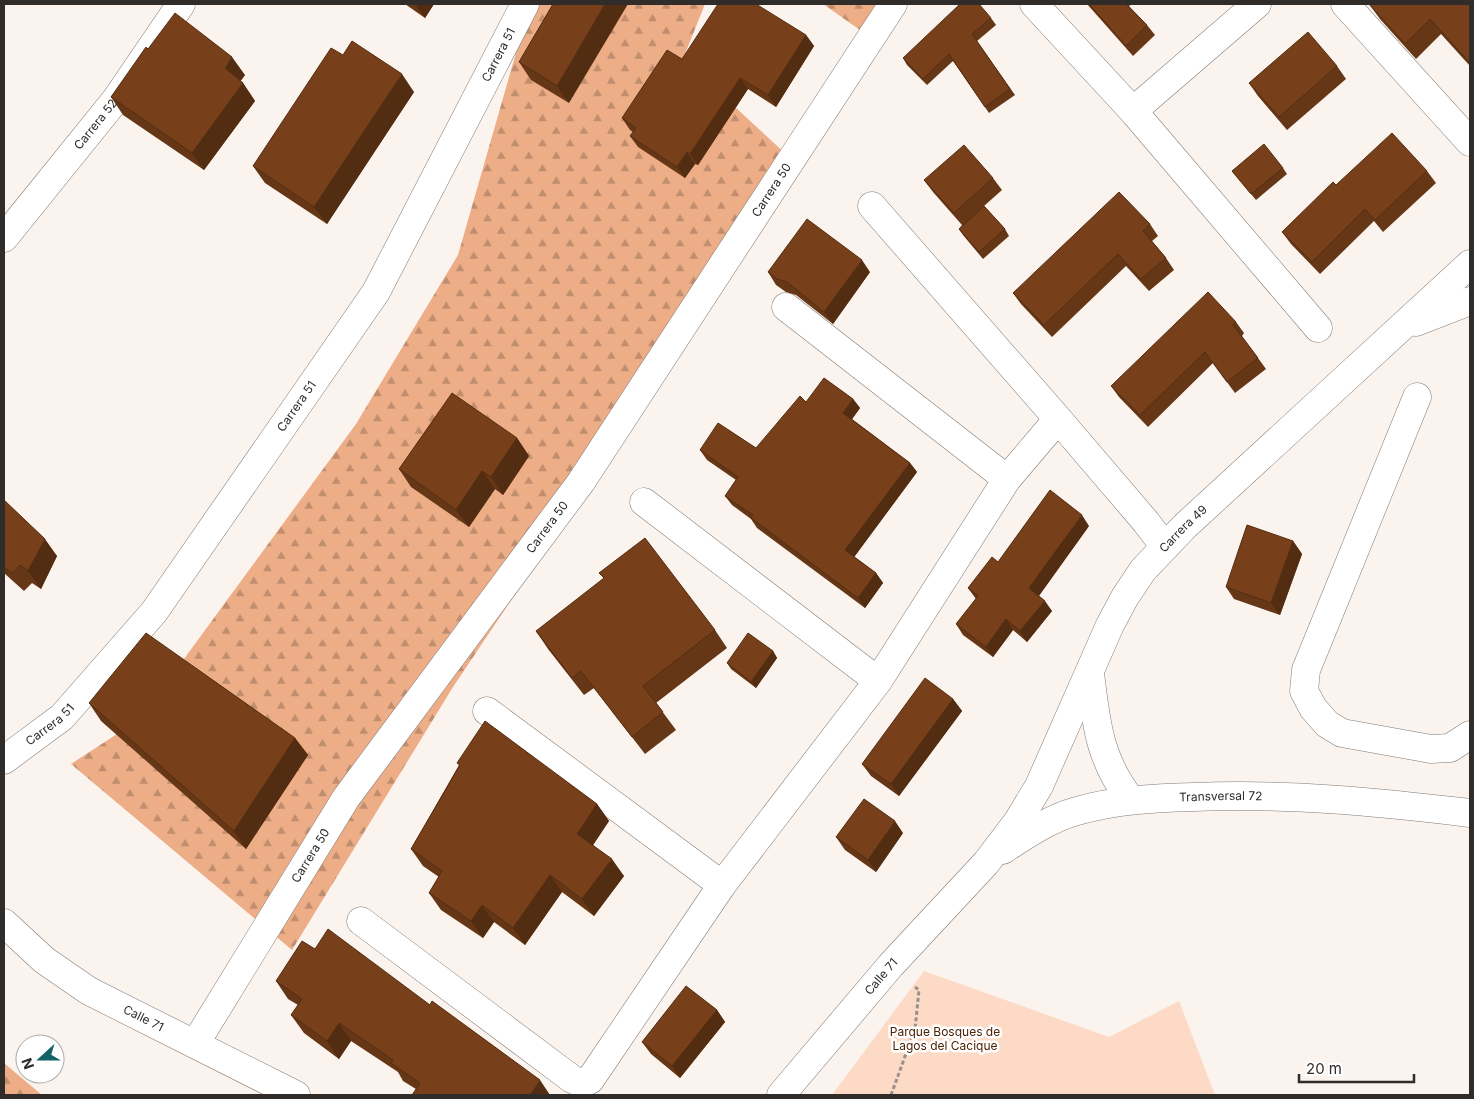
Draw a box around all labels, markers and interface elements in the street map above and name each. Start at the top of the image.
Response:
street label: Carrera 51 [478,25,518,84]
street label: Carrera 52 [70,96,120,152]
street label: Carrera 50 [748,160,794,220]
street label: Carrera 51 [273,378,319,434]
street label: Carrera 50 [523,498,571,556]
street label: Carrera 49 [1156,502,1210,555]
street label: Carrera 51 [22,700,77,748]
street label: Transversal 72 [1179,788,1263,804]
street label: Carrera 50 [288,825,333,885]
street label: Calle 71 [861,955,900,998]
street label: Calle 71 [121,1001,166,1034]
park label: Parque Bosques de Lagos del Cacique [890,1024,1000,1053]
north arrow [15,1034,65,1084]
scale bar [1299,1052,1414,1084]
text: N [18,1056,37,1072]
text: 20 m [1306,1059,1342,1078]

